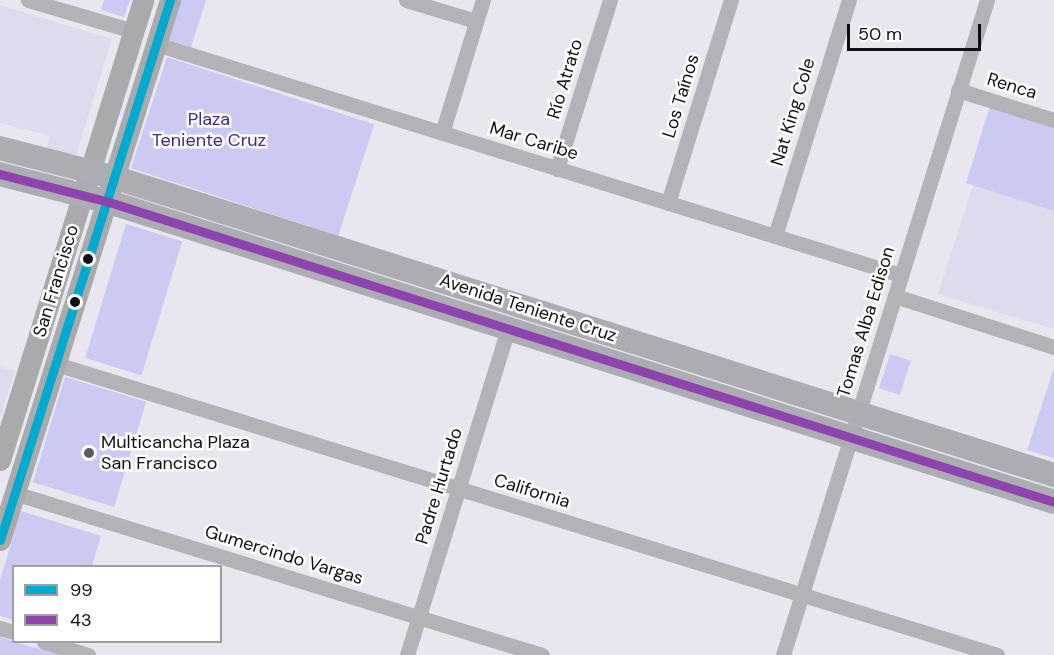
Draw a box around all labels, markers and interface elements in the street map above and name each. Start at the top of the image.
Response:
scale bar [850,12,984,50]
text: 50 m [858,22,902,46]
street label: Río Atrato [543,37,587,121]
street label: Los Taínos [658,52,704,140]
street label: Nat King Cole [766,55,820,169]
street label: Renca [985,68,1039,104]
park label: Plaza Teniente Cruz [152,109,266,152]
street label: Mar Caribe [487,117,581,165]
street label: San Francisco [29,222,83,340]
street label: Tomas Alba Edison [833,244,899,400]
unlabelled marker [82,253,94,265]
street label: Avenida Teniente Cruz [437,269,619,347]
unlabelled marker [69,296,81,308]
street label: Padre Hurtado [411,425,467,547]
place label: Multicancha Plaza San Francisco [101,432,250,474]
marker: Multicancha Plaza San Francisco [82,446,96,460]
street label: California [491,469,573,513]
street label: Gumercindo Vargas [202,521,366,589]
legend [12,565,222,643]
text: 99 [70,578,93,602]
text: 43 [70,608,92,632]

